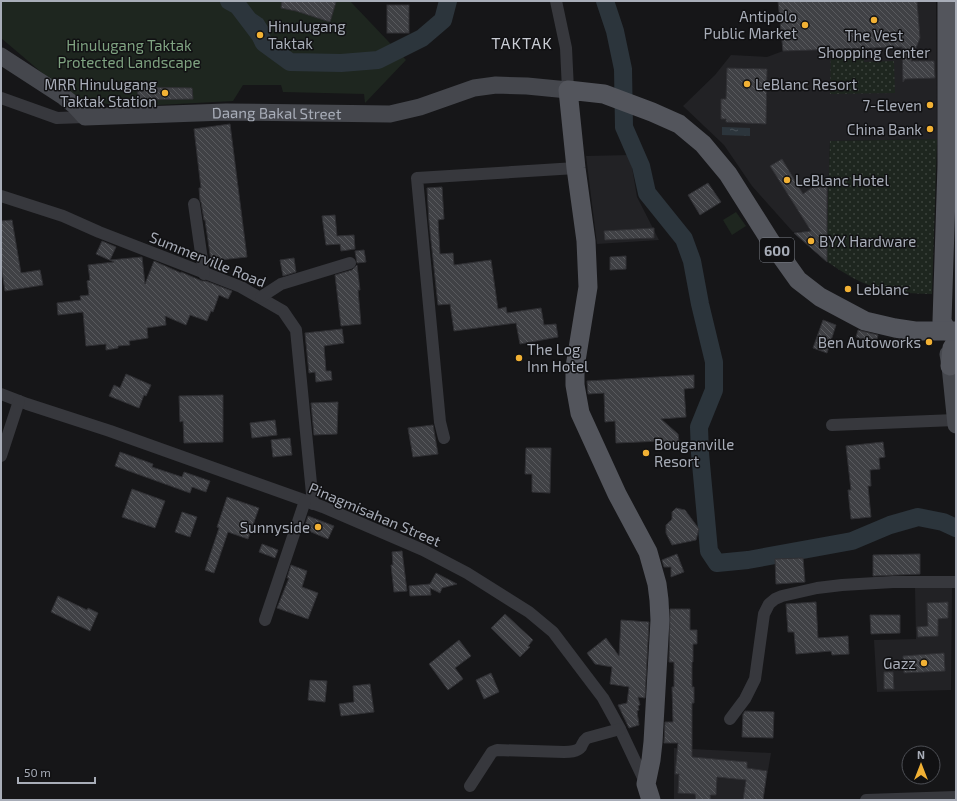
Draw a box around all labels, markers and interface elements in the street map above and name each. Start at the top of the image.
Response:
place label: Antipolo Public Market [704,7,797,42]
marker: The Vest Shopping Center [869,15,879,25]
place label: Hinulugang Taktak [268,17,346,52]
marker: Antipolo Public Market [800,20,810,30]
place label: The Vest Shopping Center [818,26,930,61]
marker: Hinulugang Taktak [255,30,265,40]
district label: TAKTAK [491,33,553,52]
park label: Hinulugang Taktak Protected Landscape [57,36,201,71]
place label: MRR Hinulugang Taktak Station [44,75,158,110]
place label: LeBlanc Resort [755,75,858,93]
marker: LeBlanc Resort [742,79,752,89]
marker: MRR Hinulugang Taktak Station [160,88,170,98]
place label: 7-Eleven [862,96,922,114]
marker: 7-Eleven [925,100,935,110]
street label: Daang Bakal Street [212,103,342,122]
place label: China Bank [847,120,922,138]
marker: China Bank [925,124,935,134]
place label: LeBlanc Hotel [795,171,889,189]
marker: LeBlanc Hotel [782,175,792,185]
street label: Summerville Road [147,227,269,291]
place label: BYX Hardware [819,232,916,250]
marker: BYX Hardware [806,236,816,246]
road number: 600 [760,238,794,262]
place label: Leblanc [856,280,909,298]
marker: Leblanc [843,284,853,294]
place label: Ben Autoworks [818,333,921,351]
marker: Ben Autoworks [924,337,934,347]
place label: The Log Inn Hotel [527,340,589,375]
marker: The Log Inn Hotel [514,353,524,363]
place label: Bouganville Resort [654,435,734,470]
marker: Bouganville Resort [641,448,651,458]
street label: Pinagmisahan Street [306,478,444,550]
place label: Sunnyside [240,518,310,536]
marker: Sunnyside [313,522,323,532]
place label: Gazz [883,654,916,672]
marker: Gazz [919,658,929,668]
north arrow [901,745,941,785]
text: N [917,748,925,761]
scale bar [18,759,95,785]
text: 50 m [24,765,51,779]

